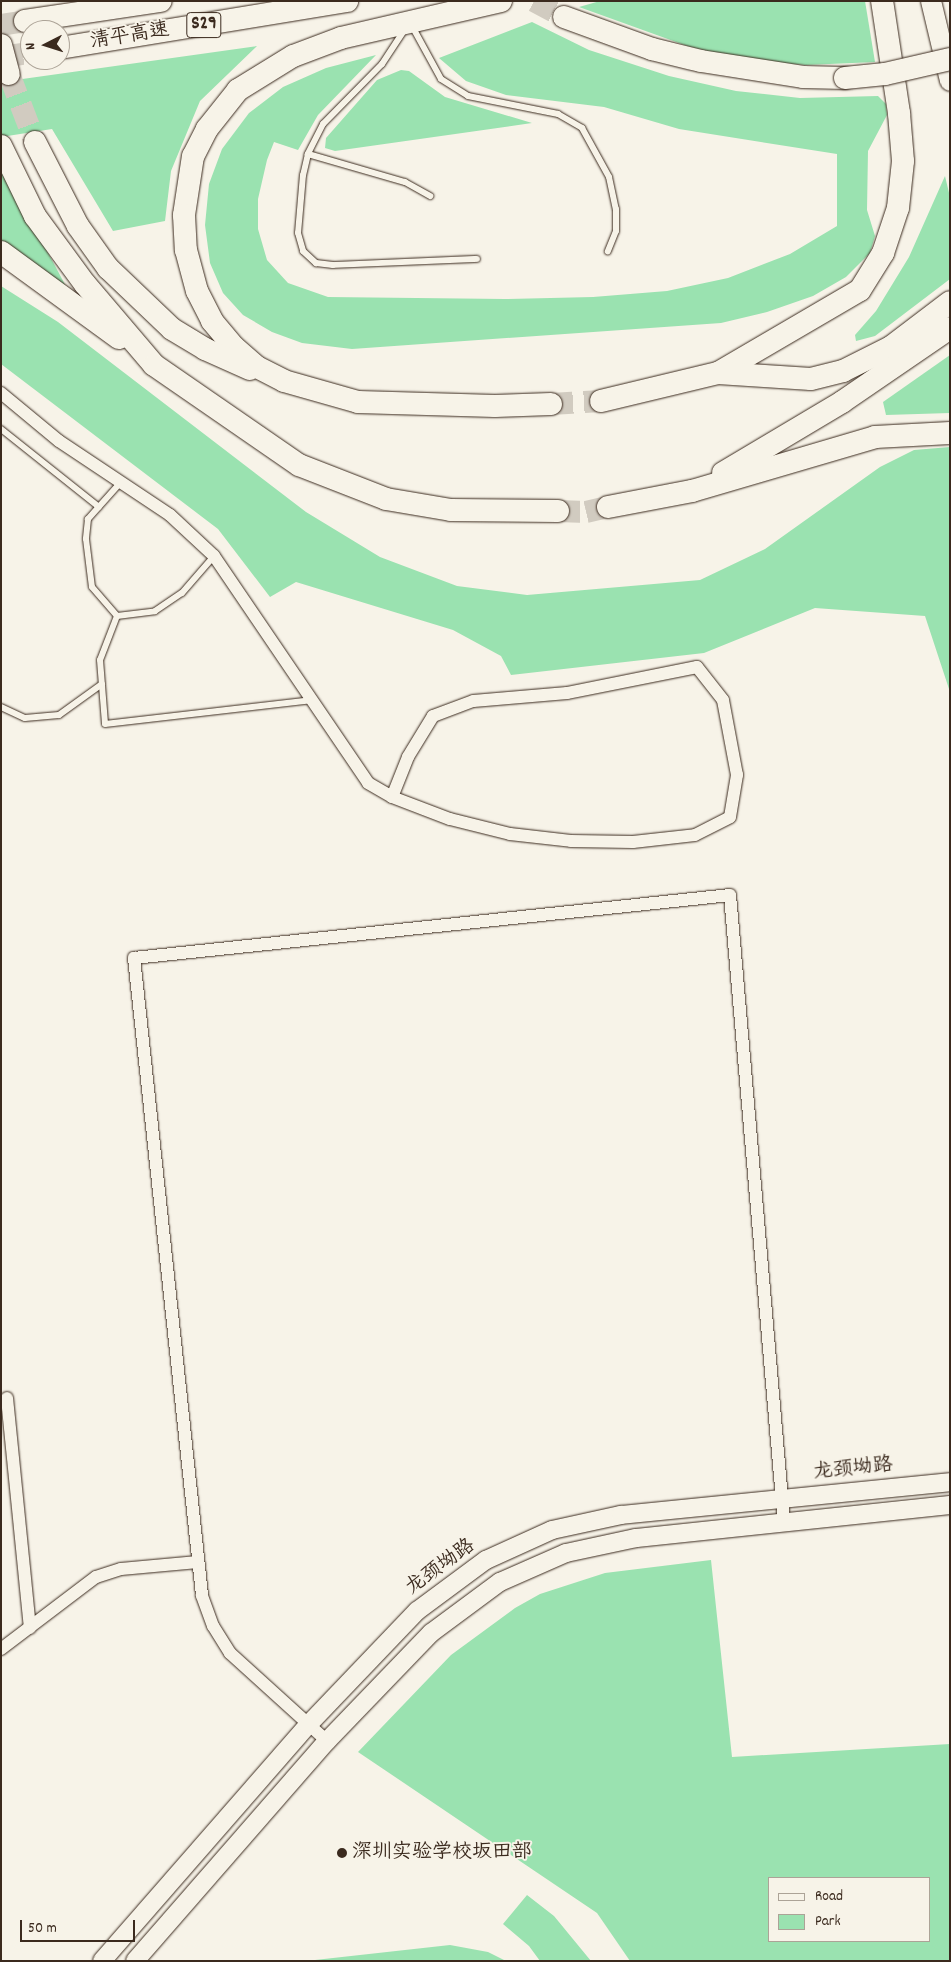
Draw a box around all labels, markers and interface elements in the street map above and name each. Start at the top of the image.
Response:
road number: S29 [185,8,223,42]
street label: 清平高速 [89,19,171,55]
north arrow [20,20,70,70]
text: N [21,42,41,51]
street label: 龙颈坳路 [812,1454,894,1486]
street label: 龙颈坳路 [402,1535,480,1601]
place label: 深圳实验学校坂田部 [352,1841,532,1865]
marker: 深圳实验学校坂田部 [336,1847,348,1859]
legend [768,1877,931,1942]
text: Road [815,1886,843,1908]
scale bar [22,1910,138,1942]
text: Park [815,1911,841,1933]
text: 50 m [28,1918,57,1940]

